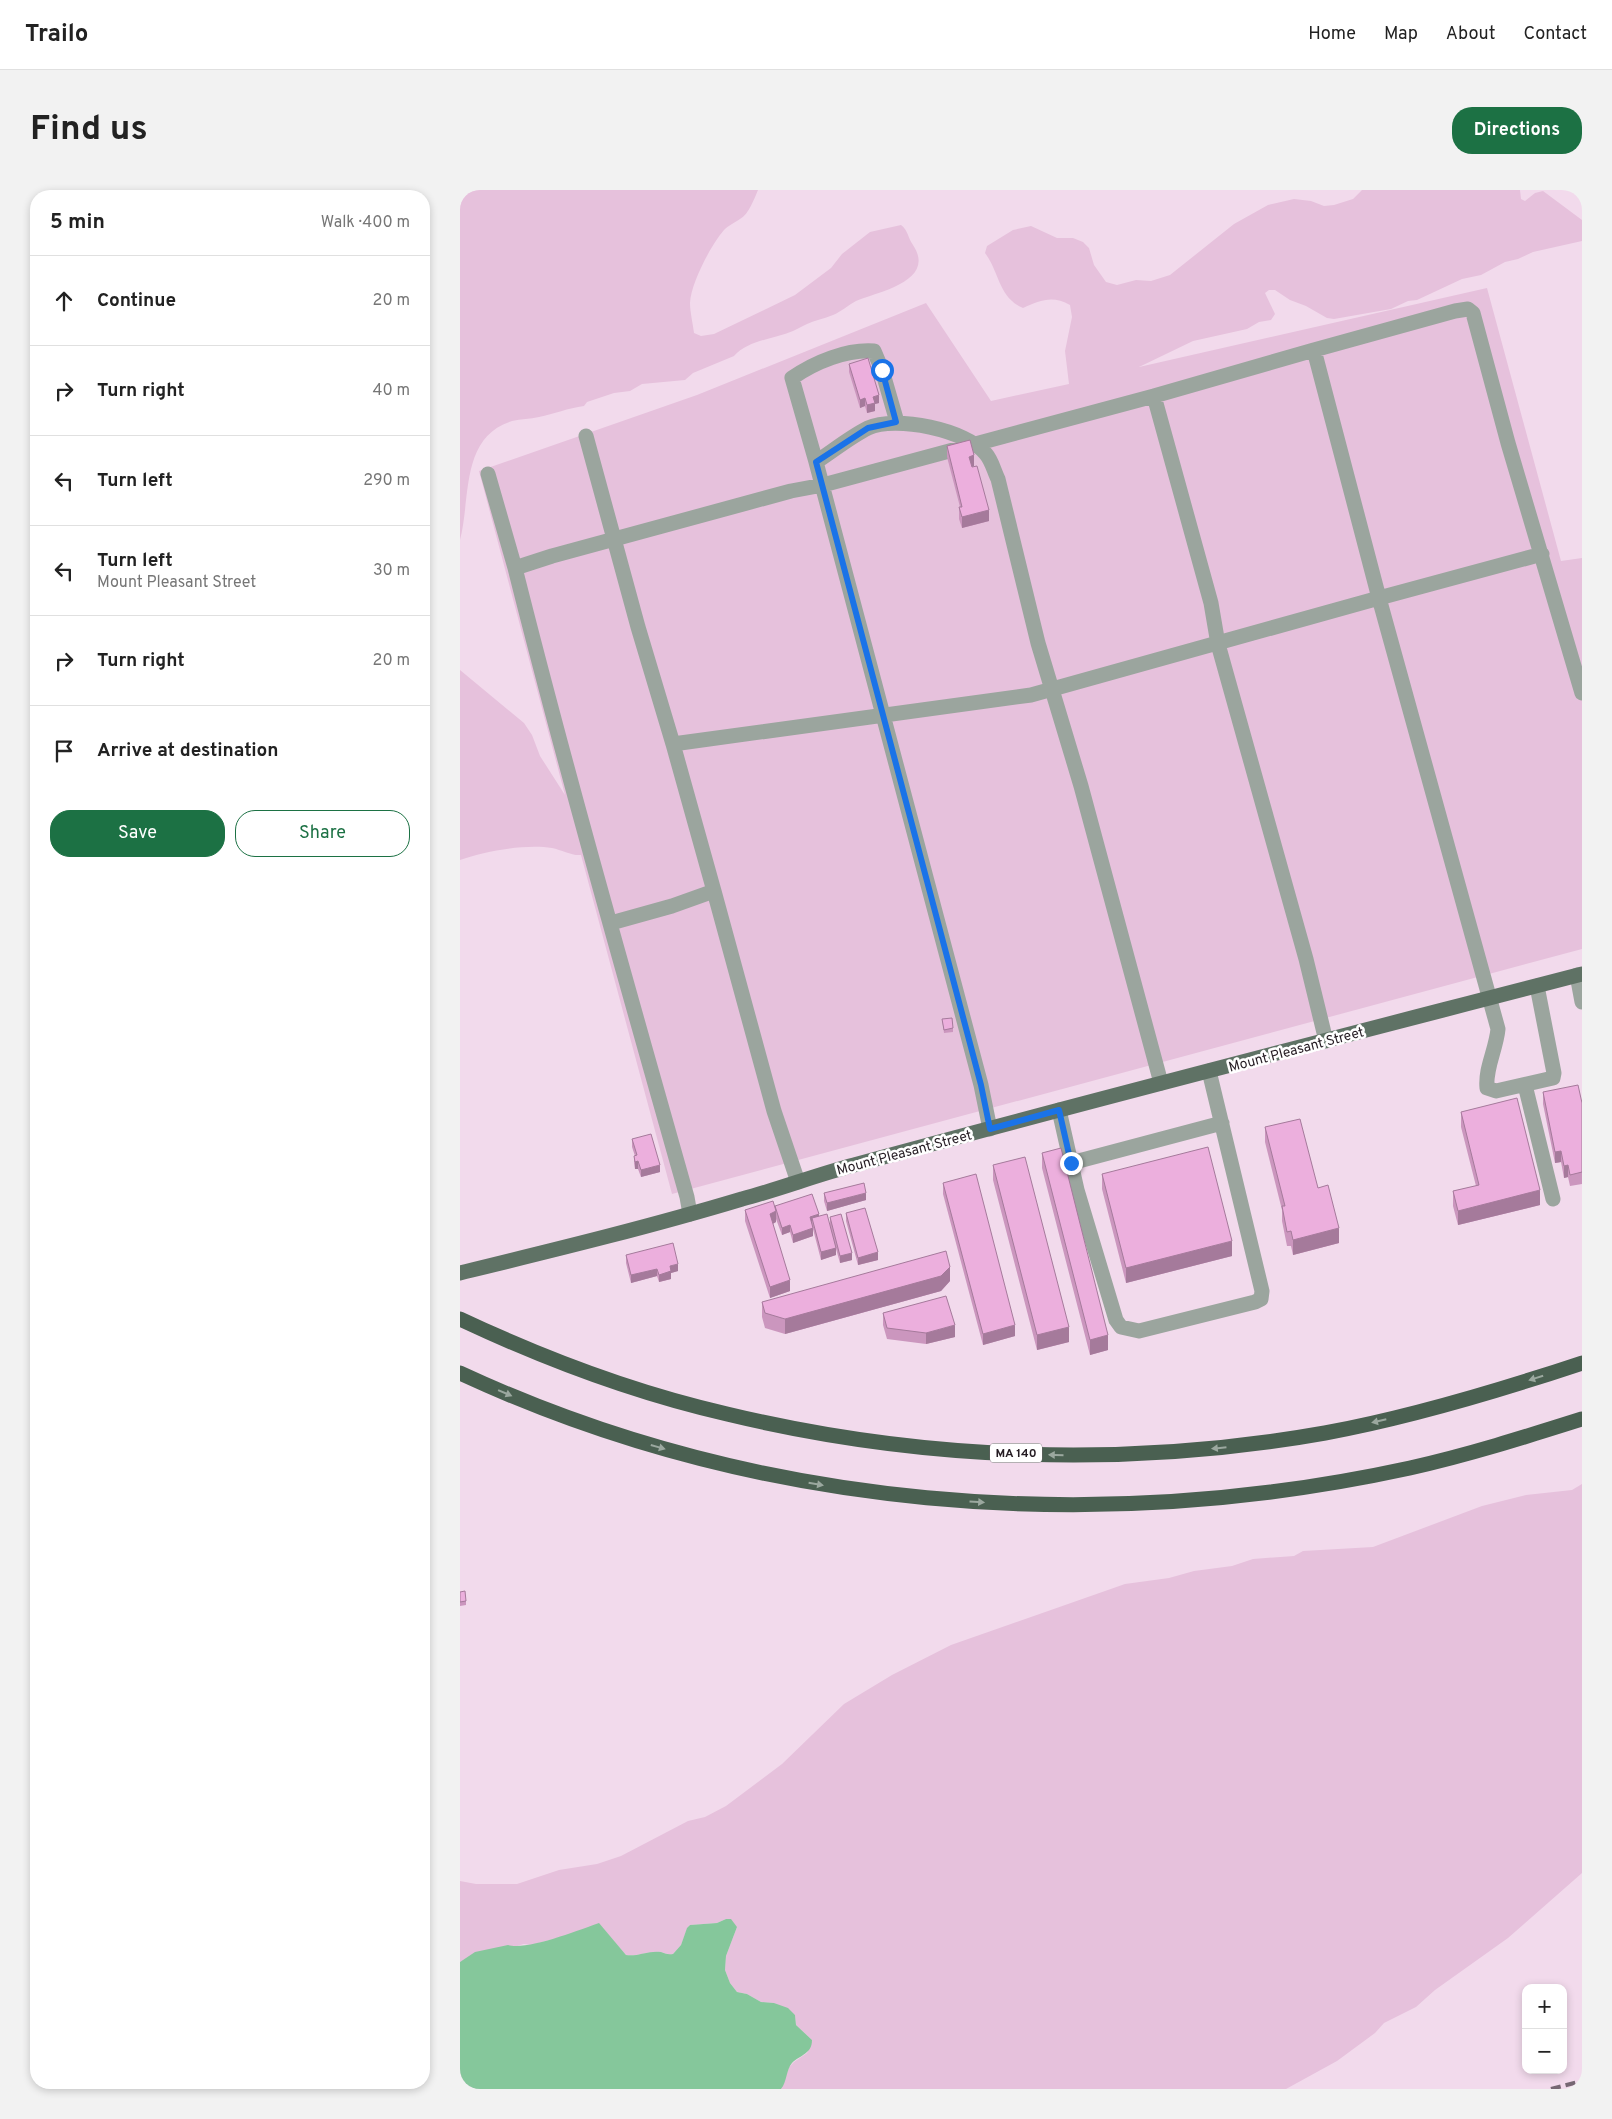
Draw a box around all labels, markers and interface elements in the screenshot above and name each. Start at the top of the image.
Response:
text: Trailo [25,20,88,50]
text: Home [1308,23,1356,46]
text: Map [1384,23,1418,46]
text: About [1446,23,1495,46]
text: Contact [1523,23,1587,46]
button: Directions [1452,107,1582,154]
text: Find us [30,108,148,152]
text: 5 min [50,209,105,236]
text: Walk · 400 m [321,213,410,233]
icon: ahead [50,287,78,315]
text: Continue [97,289,176,313]
text: 20 m [373,291,410,311]
route start [871,359,894,382]
icon: right [50,377,78,405]
text: Turn right [97,379,185,403]
text: 40 m [372,381,410,401]
icon: left [50,467,78,495]
text: Turn left [97,469,173,493]
text: 290 m [363,471,410,491]
text: Turn left [97,549,173,573]
icon: left [50,557,78,585]
text: 30 m [373,561,410,581]
text: Mount Pleasant Street [97,573,256,593]
icon: right [50,647,78,675]
text: Turn right [97,649,185,673]
text: 20 m [373,651,410,671]
icon: arrive [50,737,78,765]
text: Arrive at destination [97,739,278,763]
button: Save [50,810,225,857]
button: Share [235,810,410,857]
street label: Mount Pleasant Street [1227,1024,1366,1077]
street label: Mount Pleasant Street [835,1127,974,1180]
route end [1060,1152,1083,1175]
one-way arrow [1528,1375,1543,1383]
one-way arrow [498,1389,512,1397]
one-way arrow [1371,1417,1386,1425]
one-way arrow [650,1443,665,1451]
road number: MA 140 [990,1444,1042,1462]
one-way arrow [1210,1444,1226,1452]
one-way arrow [1048,1450,1064,1458]
one-way arrow [808,1480,824,1488]
one-way arrow [970,1498,986,1506]
map controls [1522,1984,1567,2074]
button: + [1522,1984,1567,2029]
button: − [1522,2029,1567,2074]

